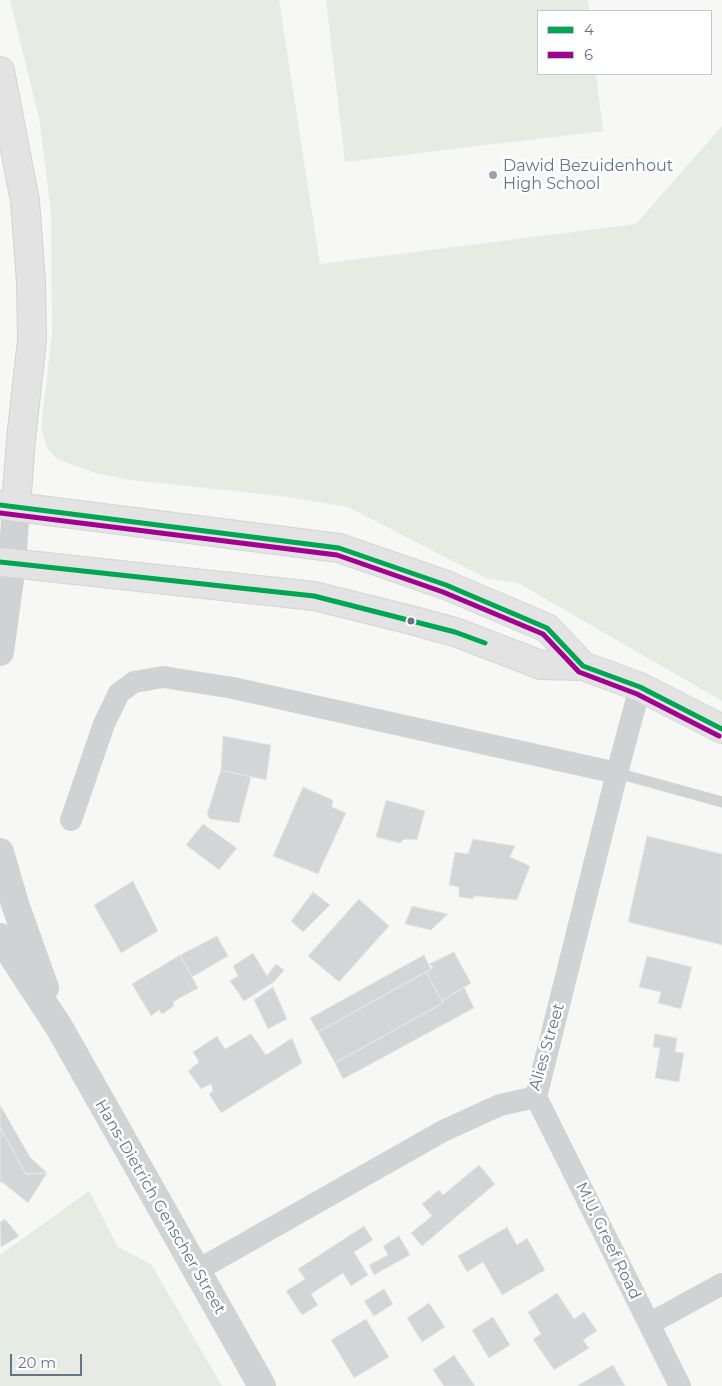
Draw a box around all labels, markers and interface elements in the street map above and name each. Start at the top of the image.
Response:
legend [537,10,712,75]
text: 4 [584,20,594,39]
text: 6 [584,45,593,64]
place label: Dawid Bezuidenhout High School [503,156,673,194]
marker: Dawid Bezuidenhout High School [487,169,499,181]
unlabelled marker [406,616,416,626]
street label: Alies Street [525,1001,569,1093]
street label: Hans-Dietrich Genscher Street [91,1096,229,1318]
street label: M.U. Greef Road [571,1179,645,1303]
scale bar [12,1344,85,1376]
text: 20 m [18,1353,56,1372]

